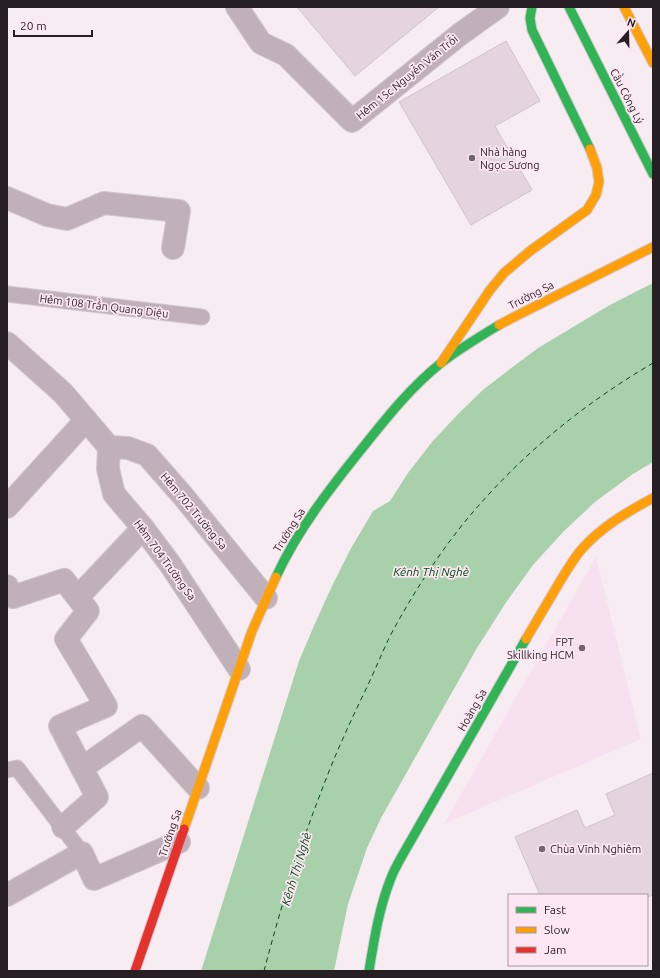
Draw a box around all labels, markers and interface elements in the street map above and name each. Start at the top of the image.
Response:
scale bar [14,12,92,38]
north arrow [608,12,648,52]
text: N [626,16,637,30]
text: 20 m [20,19,47,32]
street label: Hẻm 15c Nguyễn Văn Trỗi [354,32,460,122]
street label: Cầu Công Lý [608,66,648,126]
place label: Nhà hàng Ngọc Sương [480,146,540,172]
marker: Nhà hàng Ngọc Sương [467,153,477,163]
street label: Trường Sa [506,278,556,312]
street label: Hẻm 108 Trần Quang Diệu [39,290,169,321]
street label: Hẻm 702 Trường Sa [158,470,230,552]
street label: Trường Sa [271,506,307,554]
street label: Hẻm 704 Trường Sa [132,517,198,603]
water label: Kênh Thị Nghè [393,565,469,579]
place label: FPT Skillking HCM [507,636,574,661]
marker: FPT Skillking HCM [577,643,587,653]
street label: Hoàng Sa [455,687,489,733]
street label: Trường Sa [156,808,184,858]
water label: Kênh Thị Nghè [279,831,314,907]
place label: Chùa Vĩnh Nghiêm [550,843,641,855]
marker: Chùa Vĩnh Nghiêm [537,844,547,854]
legend [508,894,648,966]
text: Fast [544,903,566,916]
text: Slow [544,923,570,936]
text: Jam [544,943,566,956]

